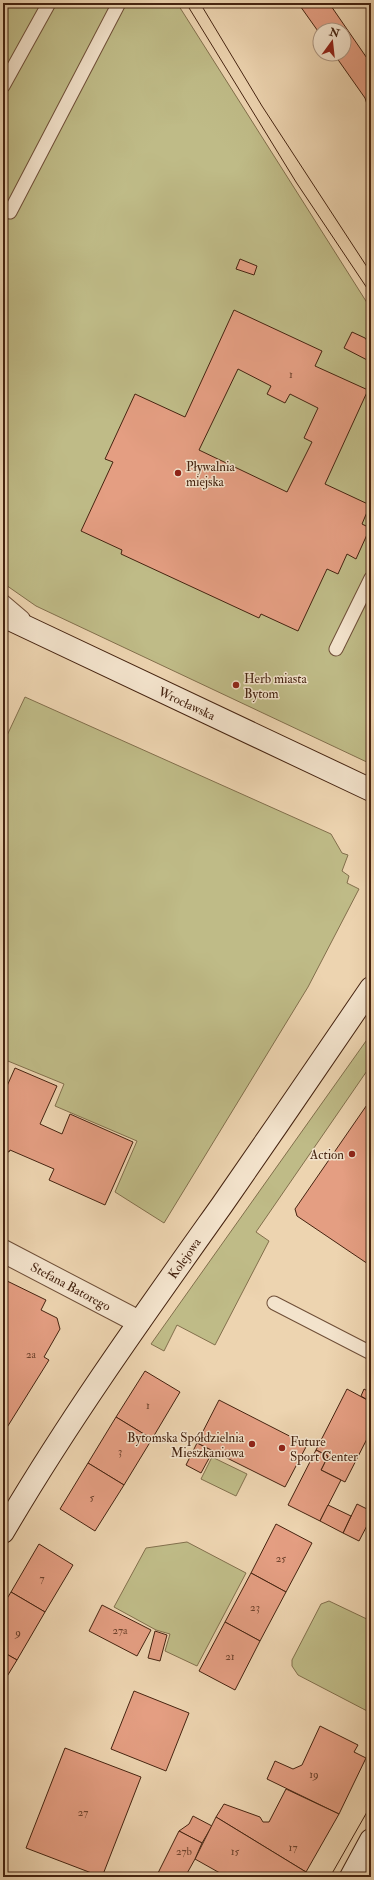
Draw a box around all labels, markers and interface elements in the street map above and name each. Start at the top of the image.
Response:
north arrow [312,22,352,62]
text: N [327,25,342,41]
house number: 1 [289,368,293,381]
place label: Pływalnia miejska [186,459,235,490]
marker: Pływalnia miejska [173,468,183,478]
place label: Herb miasta Bytom [244,671,307,703]
marker: Herb miasta Bytom [231,680,241,690]
street label: Wrocławska [155,683,218,724]
place label: Action [309,1147,344,1163]
marker: Action [347,1149,357,1159]
street label: Kolejowa [165,1234,205,1282]
street label: Stefana Batorego [28,1259,113,1315]
house number: 2a [26,1348,37,1361]
house number: 1 [146,1399,150,1412]
place label: Bytomska Spółdzielnia Mieszkaniowa [127,1430,245,1461]
place label: Future Sport Center [290,1434,358,1466]
marker: Bytomska Spółdzielnia Mieszkaniowa [247,1439,257,1449]
marker: Future Sport Center [277,1443,287,1453]
house number: 3 [118,1445,122,1458]
house number: 5 [90,1491,95,1504]
house number: 25 [276,1552,286,1565]
house number: 7 [39,1572,45,1585]
house number: 23 [250,1601,260,1614]
house number: 27a [112,1624,128,1637]
house number: 9 [14,1626,21,1639]
house number: 21 [225,1650,235,1663]
house number: 19 [309,1768,319,1781]
house number: 27 [78,1806,88,1819]
house number: 17 [289,1841,297,1854]
house number: 27b [176,1845,193,1858]
house number: 15 [231,1845,240,1858]

